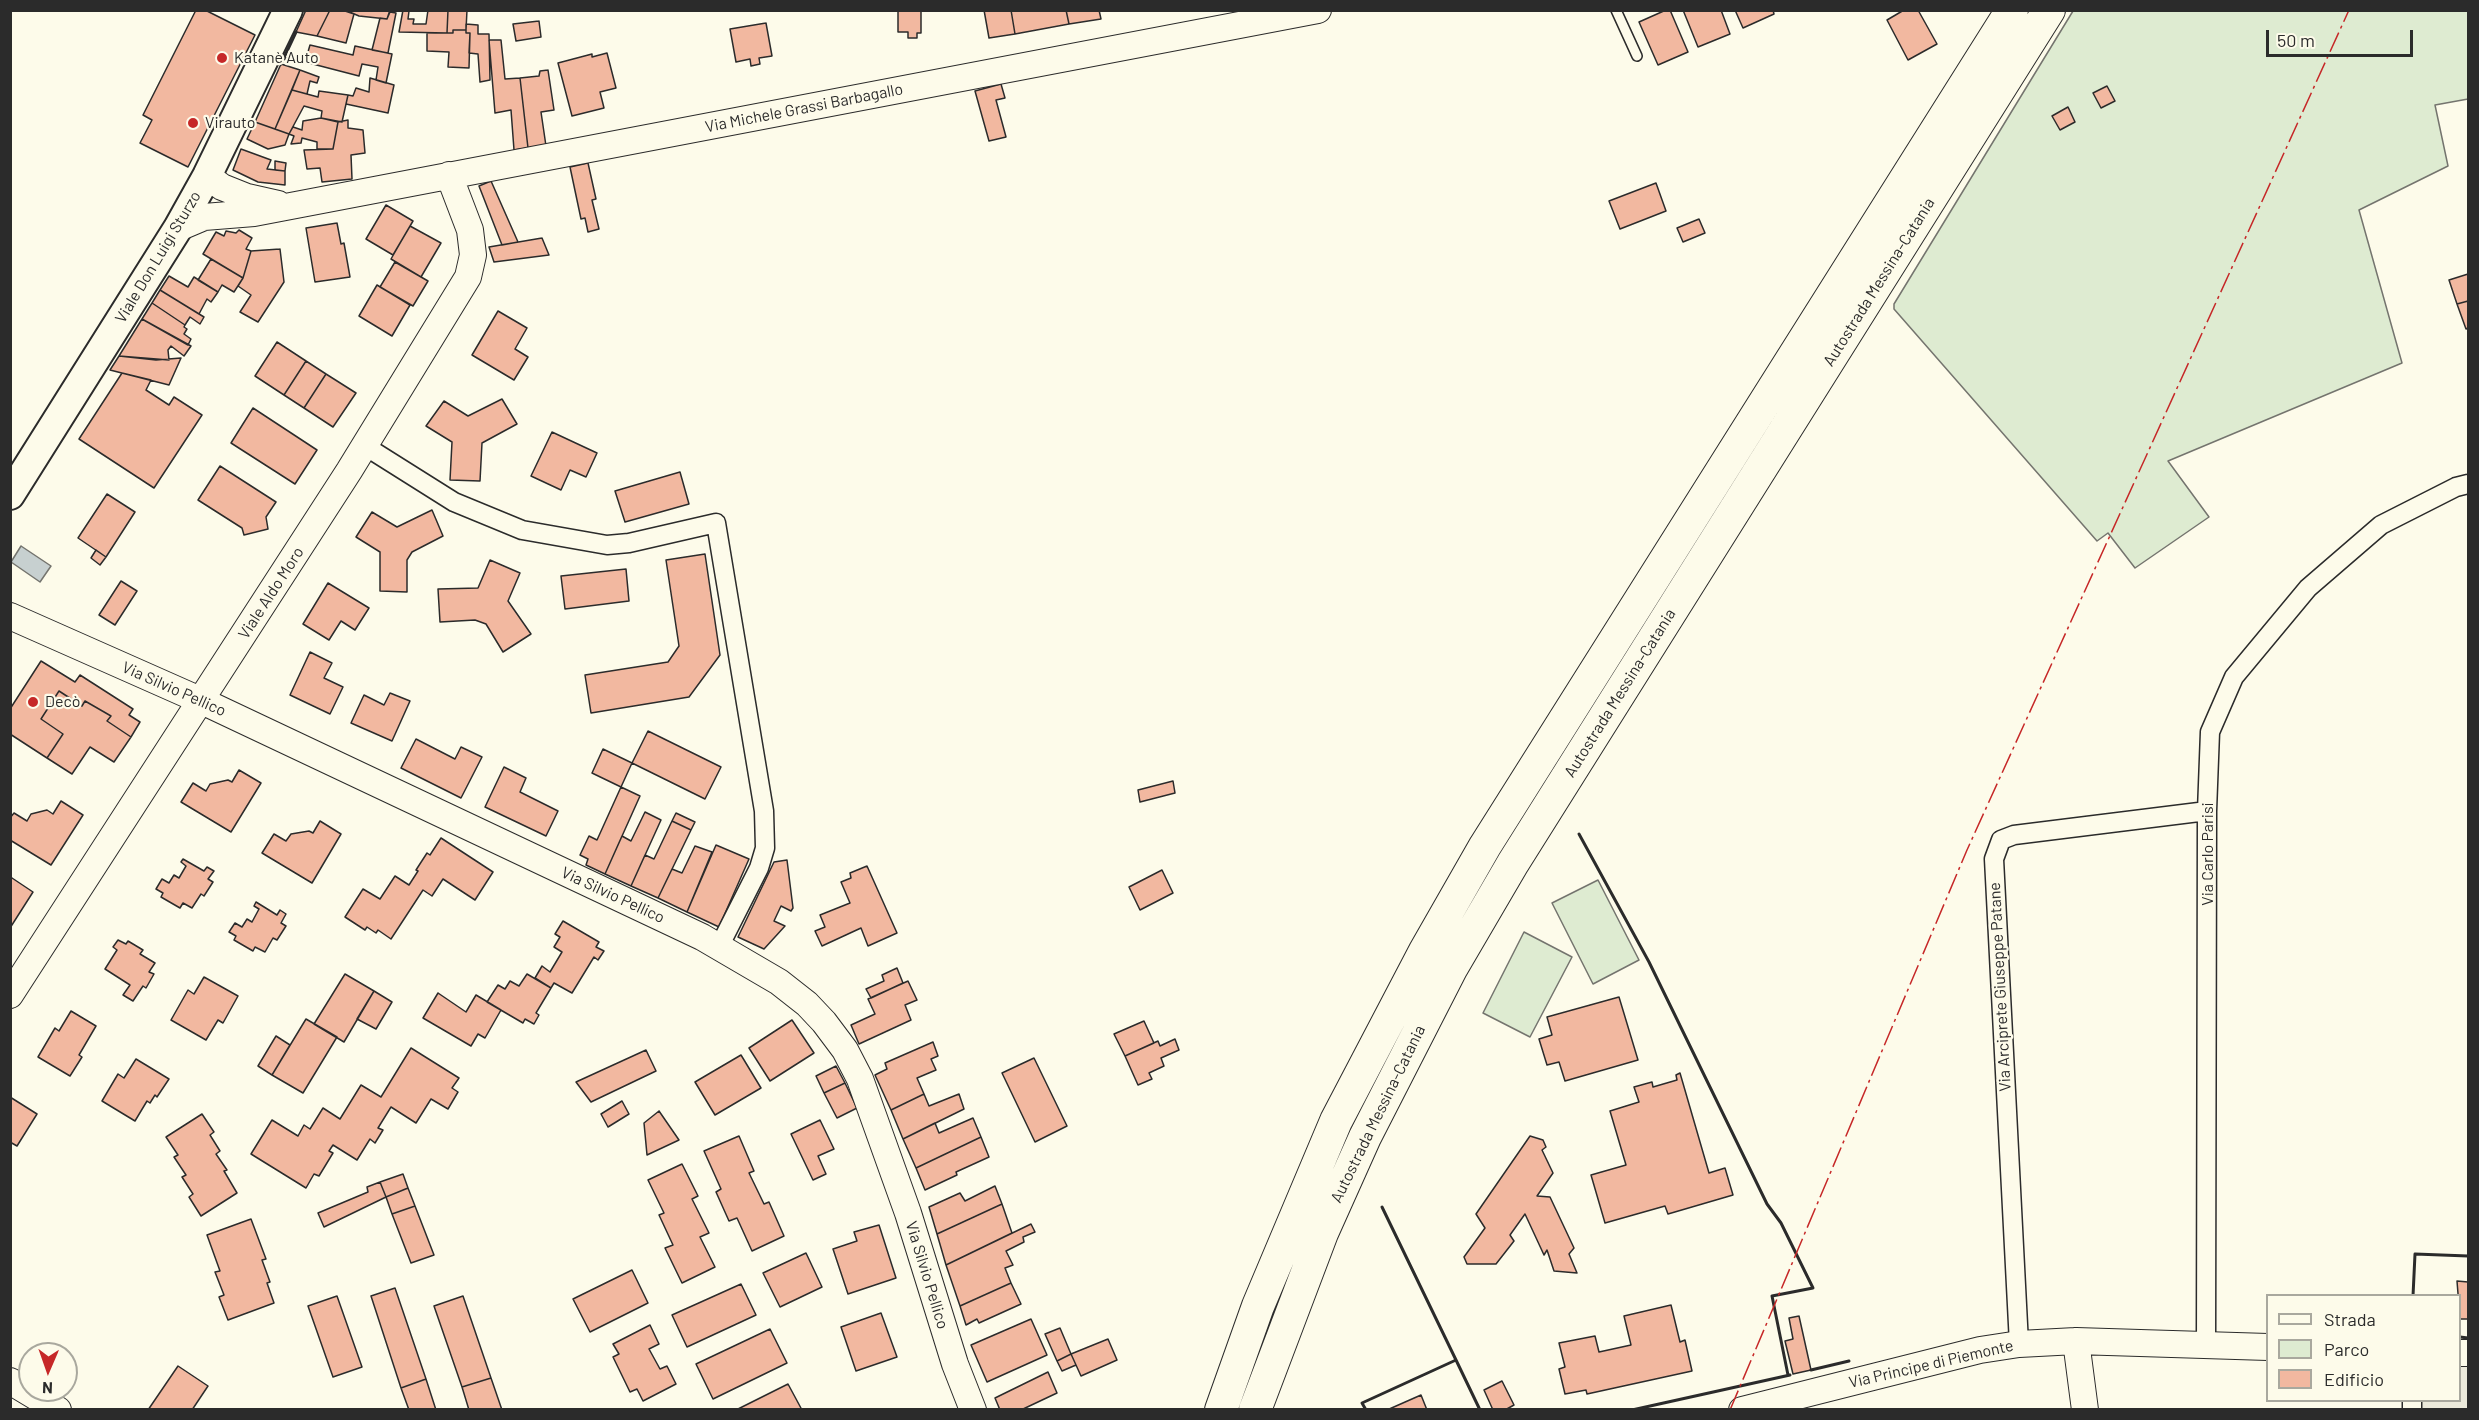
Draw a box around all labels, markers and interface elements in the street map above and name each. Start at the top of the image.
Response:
scale bar [2269,18,2416,56]
text: 50 m [2277,29,2315,51]
place label: Katanè Auto [234,48,319,68]
marker: Katanè Auto [215,51,229,65]
street label: Via Michele Grassi Barbagallo [703,79,905,137]
place label: Virauto [205,113,255,133]
marker: Virauto [186,116,200,130]
street label: Viale Don Luigi Sturzo [111,188,205,326]
street label: Autostrada Messina-Catania [1819,194,1939,370]
street label: Viale Aldo Moro [234,543,308,643]
street label: Autostrada Messina-Catania [1560,605,1680,781]
street label: Via Silvio Pellico [119,658,229,720]
place label: Decò [45,692,80,712]
marker: Decò [26,695,40,709]
street label: Via Carlo Parisi [2198,802,2218,906]
street label: Via Silvio Pellico [558,863,668,927]
street label: Via Arciprete Giuseppe Patane [1985,882,2015,1092]
street label: Autostrada Messina-Catania [1327,1022,1429,1206]
street label: Via Silvio Pellico [901,1219,953,1331]
legend [2266,1294,2461,1402]
text: Strada [2324,1308,2376,1330]
street label: Via Principe di Piemonte [1847,1336,2015,1392]
text: Parco [2324,1338,2369,1360]
north arrow [18,1342,78,1402]
text: Edificio [2324,1368,2384,1390]
text: N [42,1379,53,1398]

